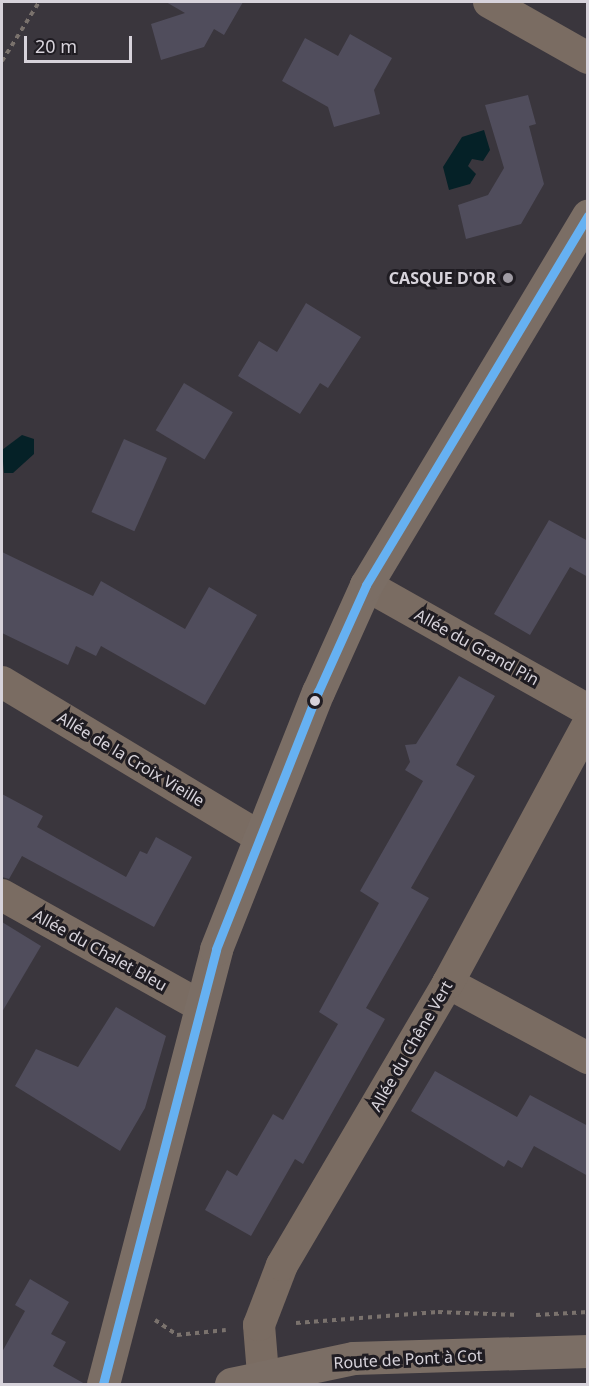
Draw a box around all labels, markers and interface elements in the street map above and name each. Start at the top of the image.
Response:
scale bar [27,24,135,62]
text: 20 m [35,34,77,58]
place label: CASQUE D'OR [389,268,496,288]
marker: CASQUE D'OR [501,271,515,285]
street label: Allée du Grand Pin [412,605,542,689]
unlabelled marker [309,695,321,707]
street label: Allée de la Croix Vieille [54,708,208,810]
street label: Allée du Chalet Bleu [30,905,170,995]
street label: Allée du Chêne Vert [366,977,456,1115]
street label: Route de Pont à Cot [333,1346,483,1372]

